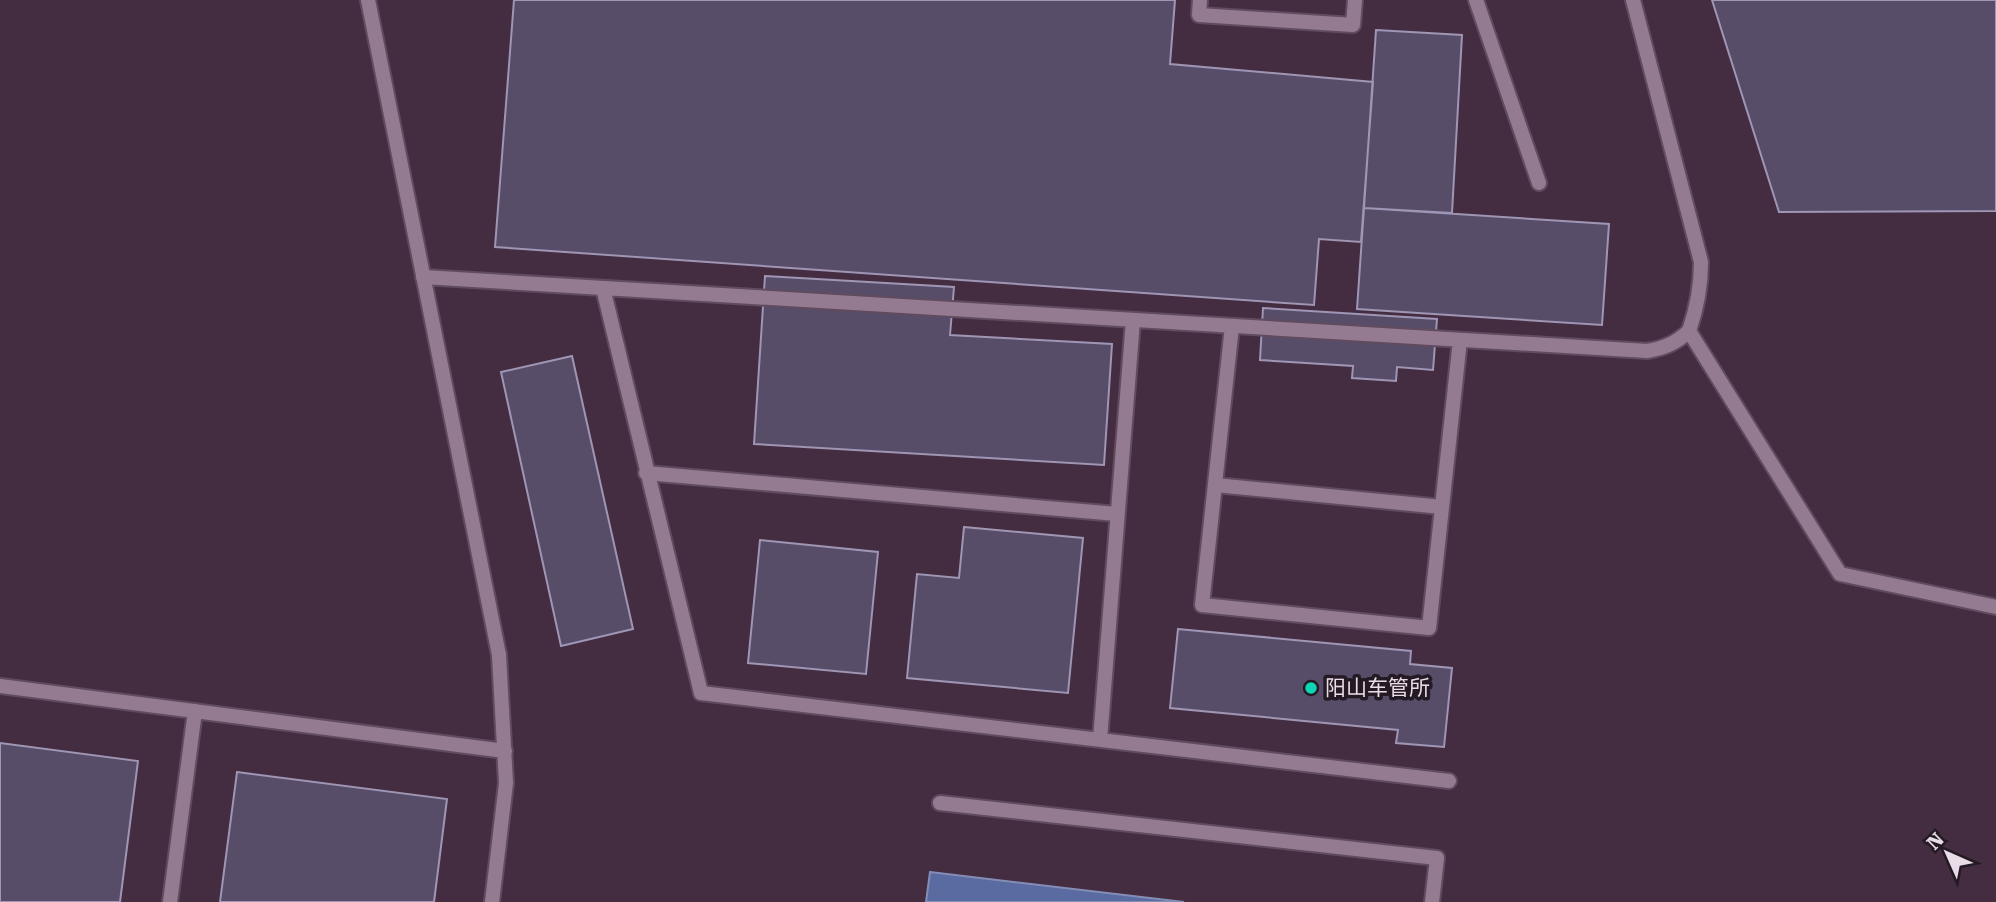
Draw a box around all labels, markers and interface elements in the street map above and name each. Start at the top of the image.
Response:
place label: 阳山车管所 [1325,676,1430,700]
marker: 阳山车管所 [1303,680,1319,696]
north arrow [1912,818,1982,888]
text: N [1922,828,1949,855]

